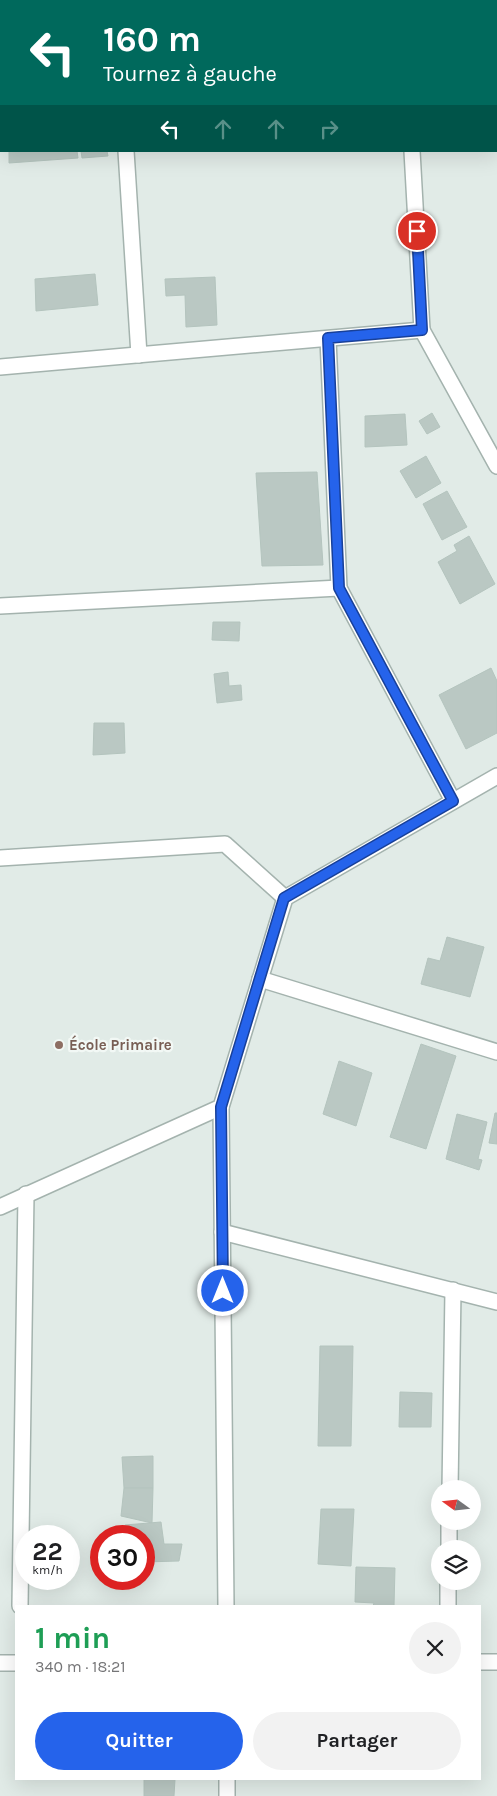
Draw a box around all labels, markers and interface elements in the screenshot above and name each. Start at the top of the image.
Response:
text: 160 m [103,19,201,60]
icon: left [20,20,85,85]
text: Tournez à gauche [103,61,277,87]
icon: left [156,115,184,143]
icon: ahead [209,115,237,143]
icon: ahead [262,115,290,143]
icon: right [315,115,343,143]
pin [396,210,438,252]
icon: arrive [403,217,431,245]
place label: École Primaire [69,1035,172,1054]
marker: École Primaire [53,1039,65,1051]
position arrow [196,1264,248,1316]
north arrow [431,1480,481,1530]
map controls [431,1480,481,1590]
speed limit sign: 30 [90,1525,155,1590]
text: 22 [32,1537,63,1566]
button: layers [431,1540,481,1590]
text: km/h [32,1563,63,1577]
text: 1 min [35,1620,110,1656]
button: close [409,1622,461,1674]
text: 340 m · 18:21 [35,1657,125,1676]
button: Quitter [35,1712,243,1770]
button: Partager [253,1712,461,1770]

